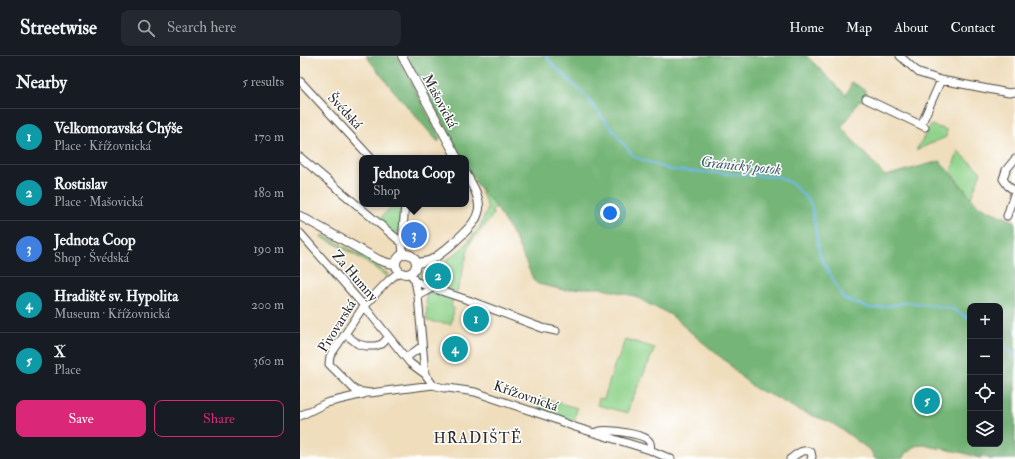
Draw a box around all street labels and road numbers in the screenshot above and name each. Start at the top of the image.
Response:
street label: Mašovická [419,71,461,131]
street label: Švédská [324,89,367,133]
street label: Za Humny [328,247,382,306]
street label: Pivovarská [314,297,360,355]
street label: Křížovnická [492,377,561,415]

